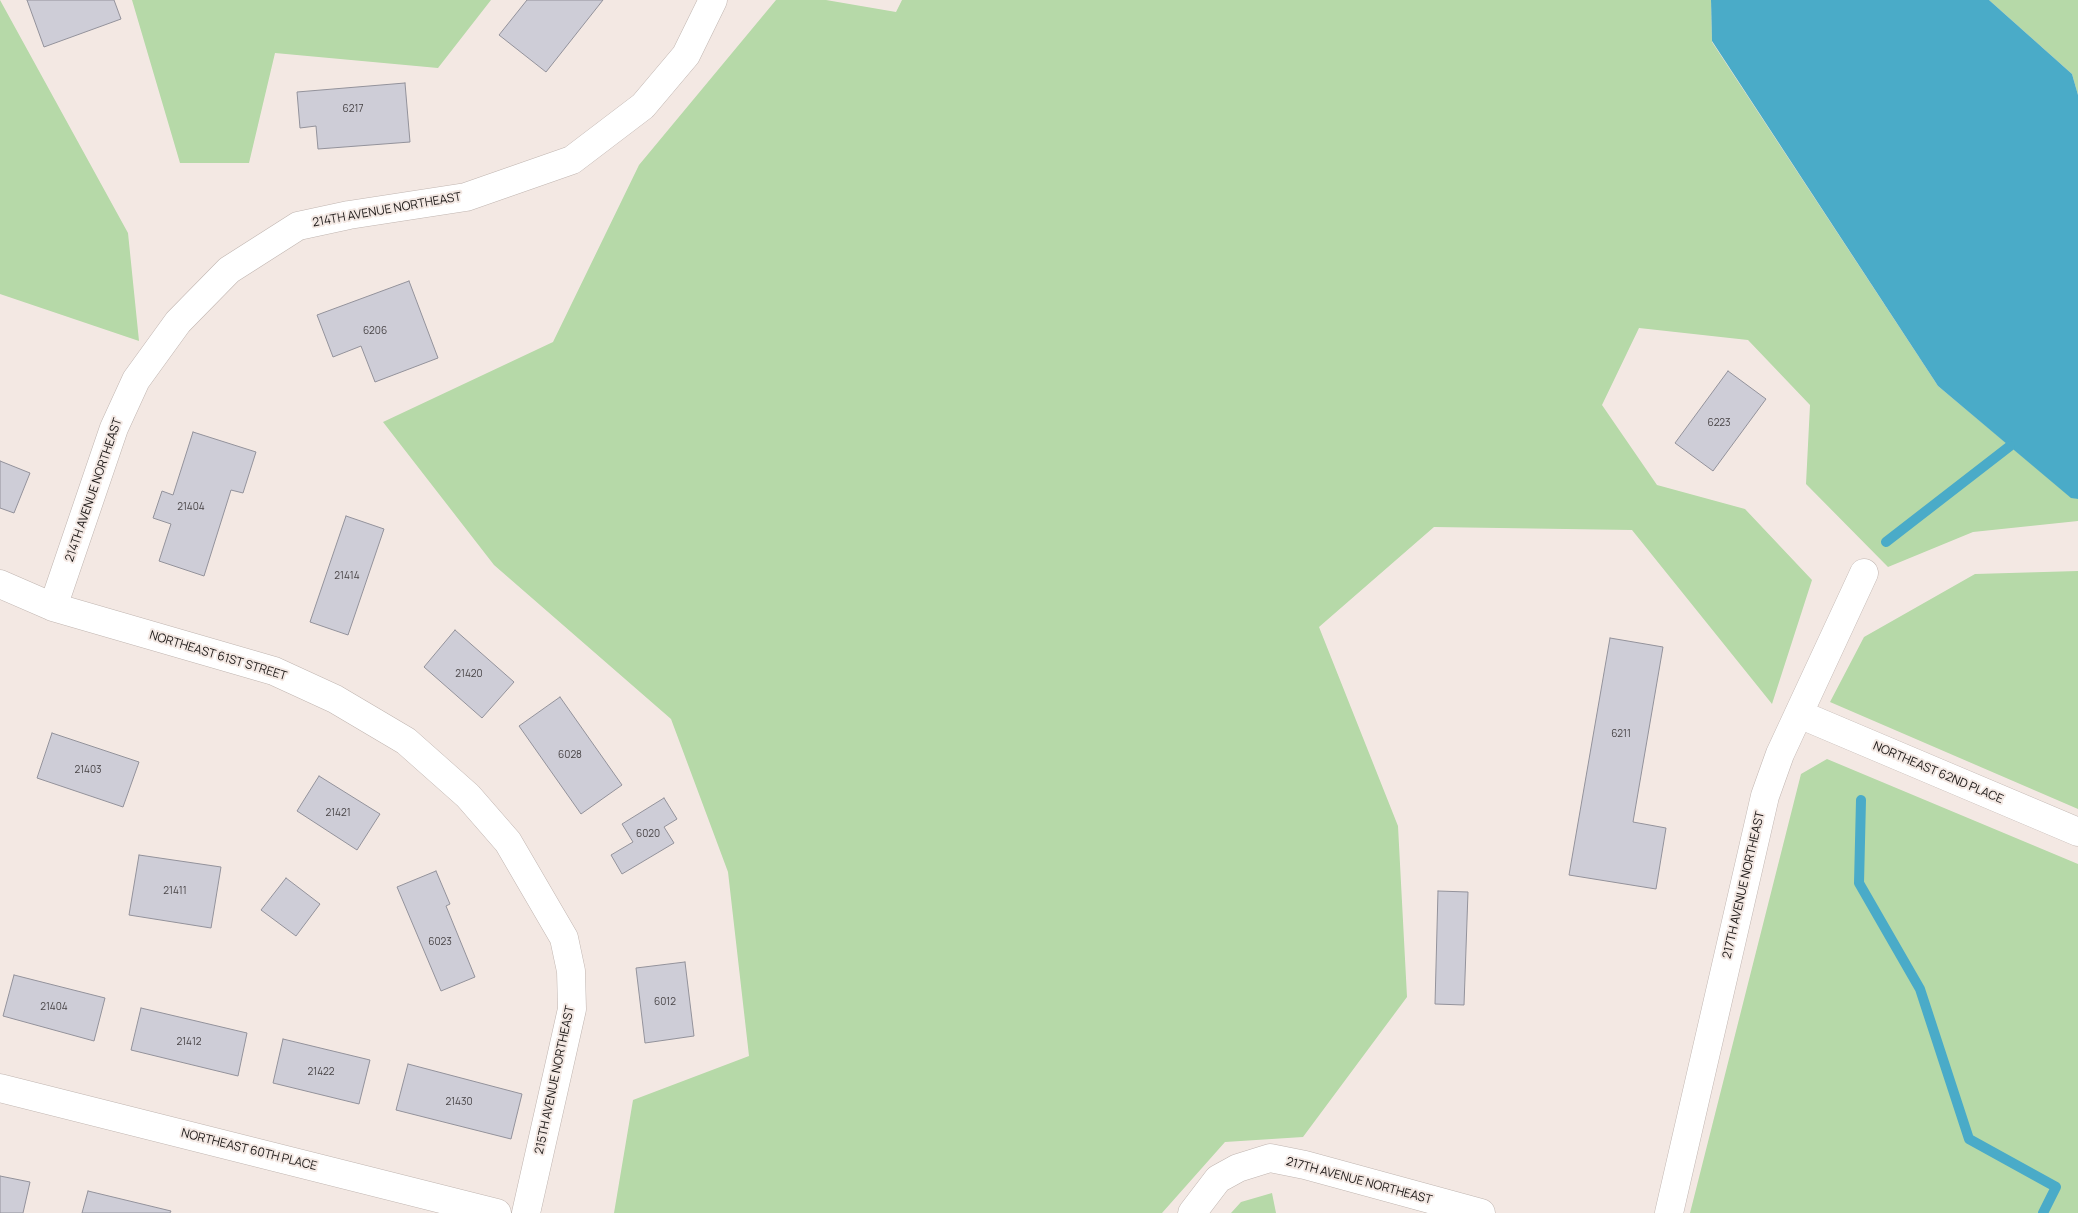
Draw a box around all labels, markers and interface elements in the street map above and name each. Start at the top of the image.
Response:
house number: 6217 [343,103,363,115]
street label: 214TH AVENUE NORTHEAST [311,190,463,230]
house number: 6206 [363,325,387,337]
street label: 214TH AVENUE NORTHEAST [63,416,125,564]
house number: 6223 [1707,417,1731,429]
house number: 21404 [177,501,205,513]
house number: 21414 [334,570,360,582]
street label: NORTHEAST 61ST STREET [148,628,288,684]
house number: 21420 [455,668,483,680]
house number: 6211 [1611,728,1631,740]
street label: NORTHEAST 62ND PLACE [1871,739,2005,807]
house number: 6028 [558,749,582,761]
house number: 21403 [74,764,102,776]
house number: 21421 [325,807,351,819]
street label: 217TH AVENUE NORTHEAST [1720,810,1768,960]
house number: 6020 [636,828,660,840]
house number: 21411 [163,885,187,897]
house number: 6023 [428,936,452,948]
house number: 6012 [654,996,676,1008]
house number: 21404 [40,1001,68,1013]
street label: 215TH AVENUE NORTHEAST [532,1004,578,1156]
house number: 21412 [176,1036,202,1048]
house number: 21422 [308,1066,334,1078]
house number: 21430 [445,1096,473,1108]
street label: NORTHEAST 60TH PLACE [179,1126,319,1174]
street label: 217TH AVENUE NORTHEAST [1284,1155,1434,1207]

